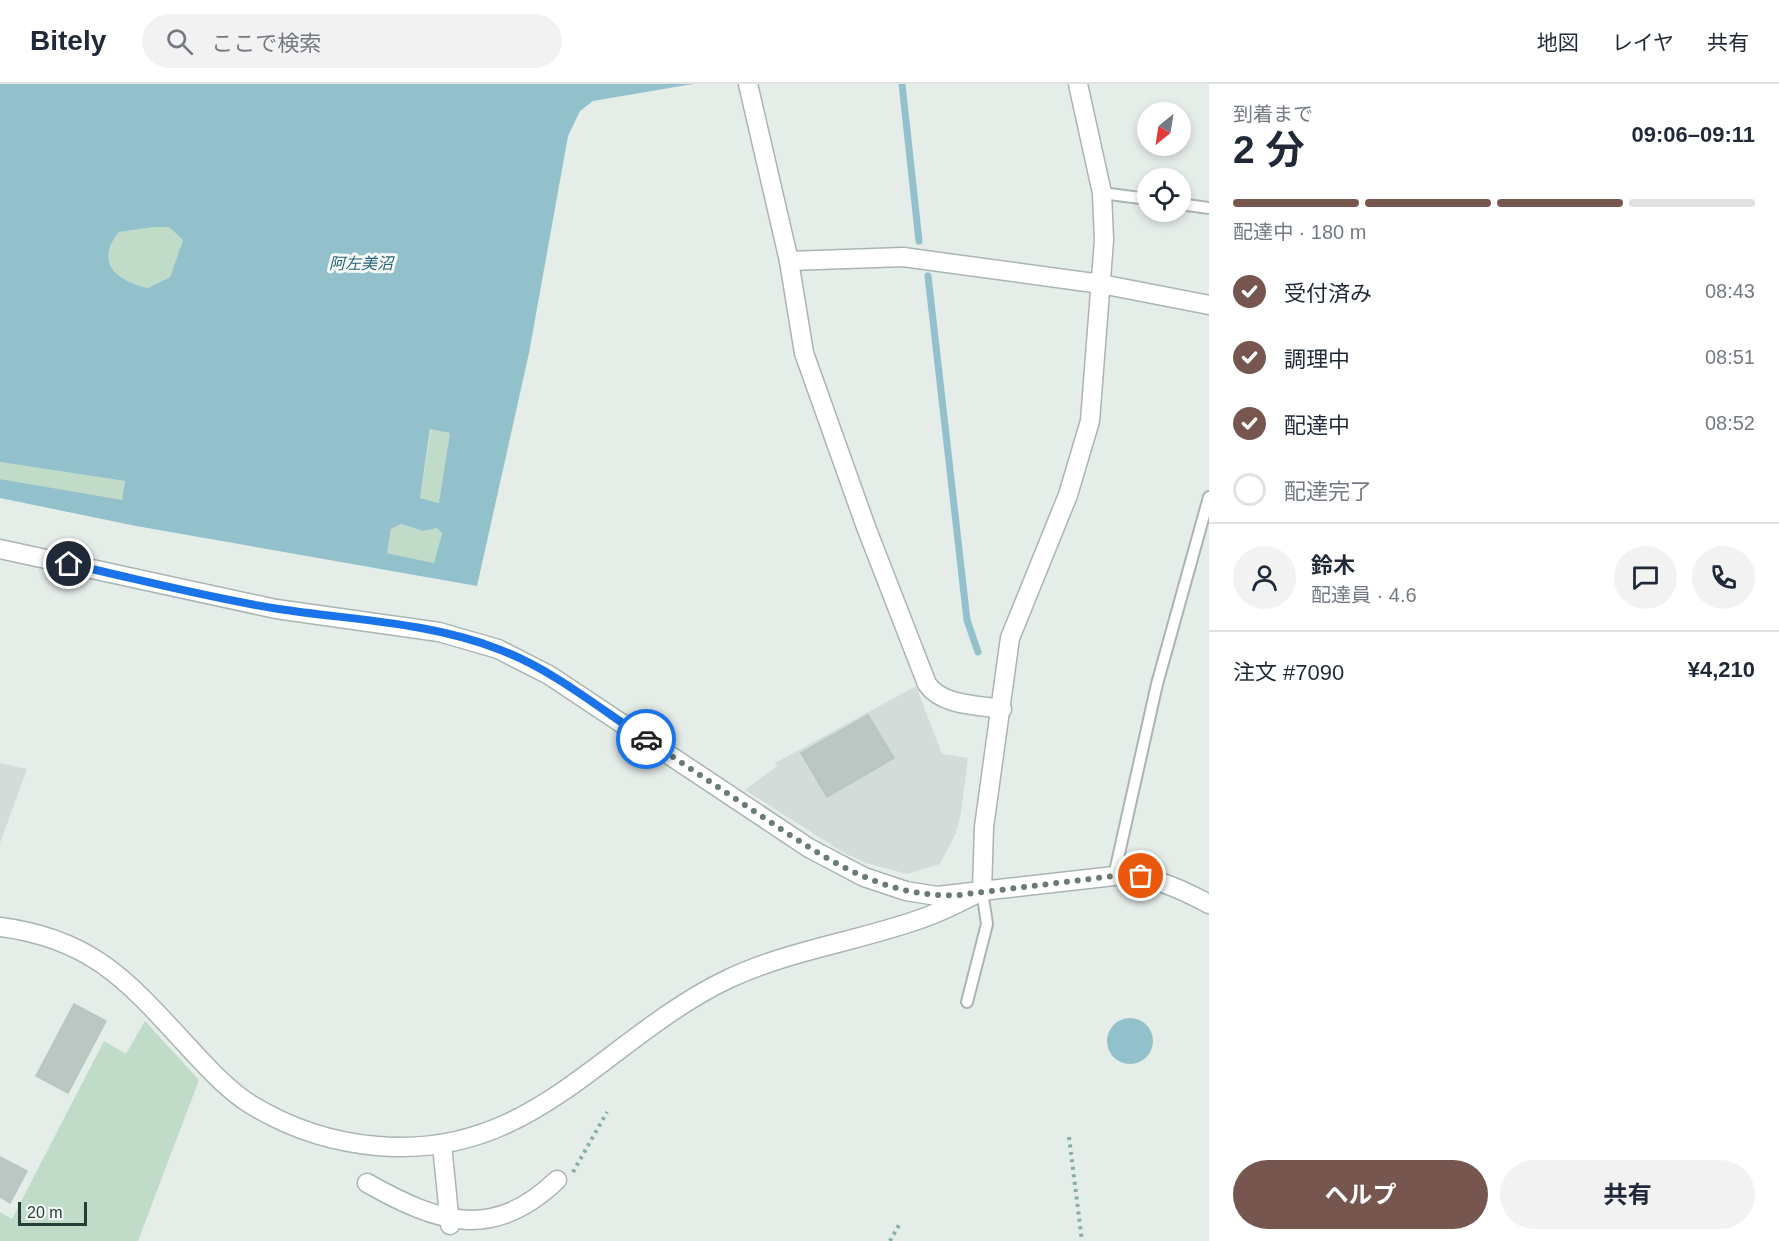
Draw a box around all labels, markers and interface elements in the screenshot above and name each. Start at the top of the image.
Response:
search box [142,14,562,68]
text: Bitely [30,25,106,56]
icon: search [163,25,196,58]
text: ここで検索 [211,31,321,56]
text: 地図 [1537,31,1579,54]
text: レイヤ [1612,31,1674,54]
text: 共有 [1707,31,1749,54]
north arrow [1137,102,1191,156]
map controls [1137,102,1191,222]
text: 到着まで [1233,103,1313,125]
text: 09:06–09:11 [1631,122,1755,147]
text: 2 分 [1233,128,1305,171]
button: locate [1137,168,1191,222]
text: 配達中 · 180 m [1233,221,1366,243]
water label: 阿左美沼 [329,255,395,272]
icon: check [1233,275,1266,308]
text: 08:43 [1705,280,1755,302]
text: 受付済み [1284,281,1372,306]
icon: check [1233,341,1266,374]
text: 08:51 [1705,346,1755,368]
text: 調理中 [1284,347,1350,372]
icon: check [1233,407,1266,440]
text: 08:52 [1705,412,1755,434]
text: 配達中 [1284,413,1350,438]
text: 配達完了 [1284,479,1372,504]
pin [43,538,94,589]
button: person [1233,546,1296,609]
button: chat [1614,546,1677,609]
button: phone [1692,546,1755,609]
icon: home [52,547,85,580]
text: 鈴木 [1311,553,1355,578]
text: 配達員 · 4.6 [1311,584,1417,606]
text: ¥4,210 [1688,657,1755,682]
text: 注文 #7090 [1233,660,1344,685]
courier [616,709,676,769]
icon: car [630,723,663,756]
pin [1115,850,1166,901]
icon: bag [1124,859,1157,892]
button: ヘルプ [1233,1160,1488,1229]
button: 共有 [1500,1160,1755,1229]
scale bar [18,1199,87,1226]
text: 20 m [27,1204,63,1221]

